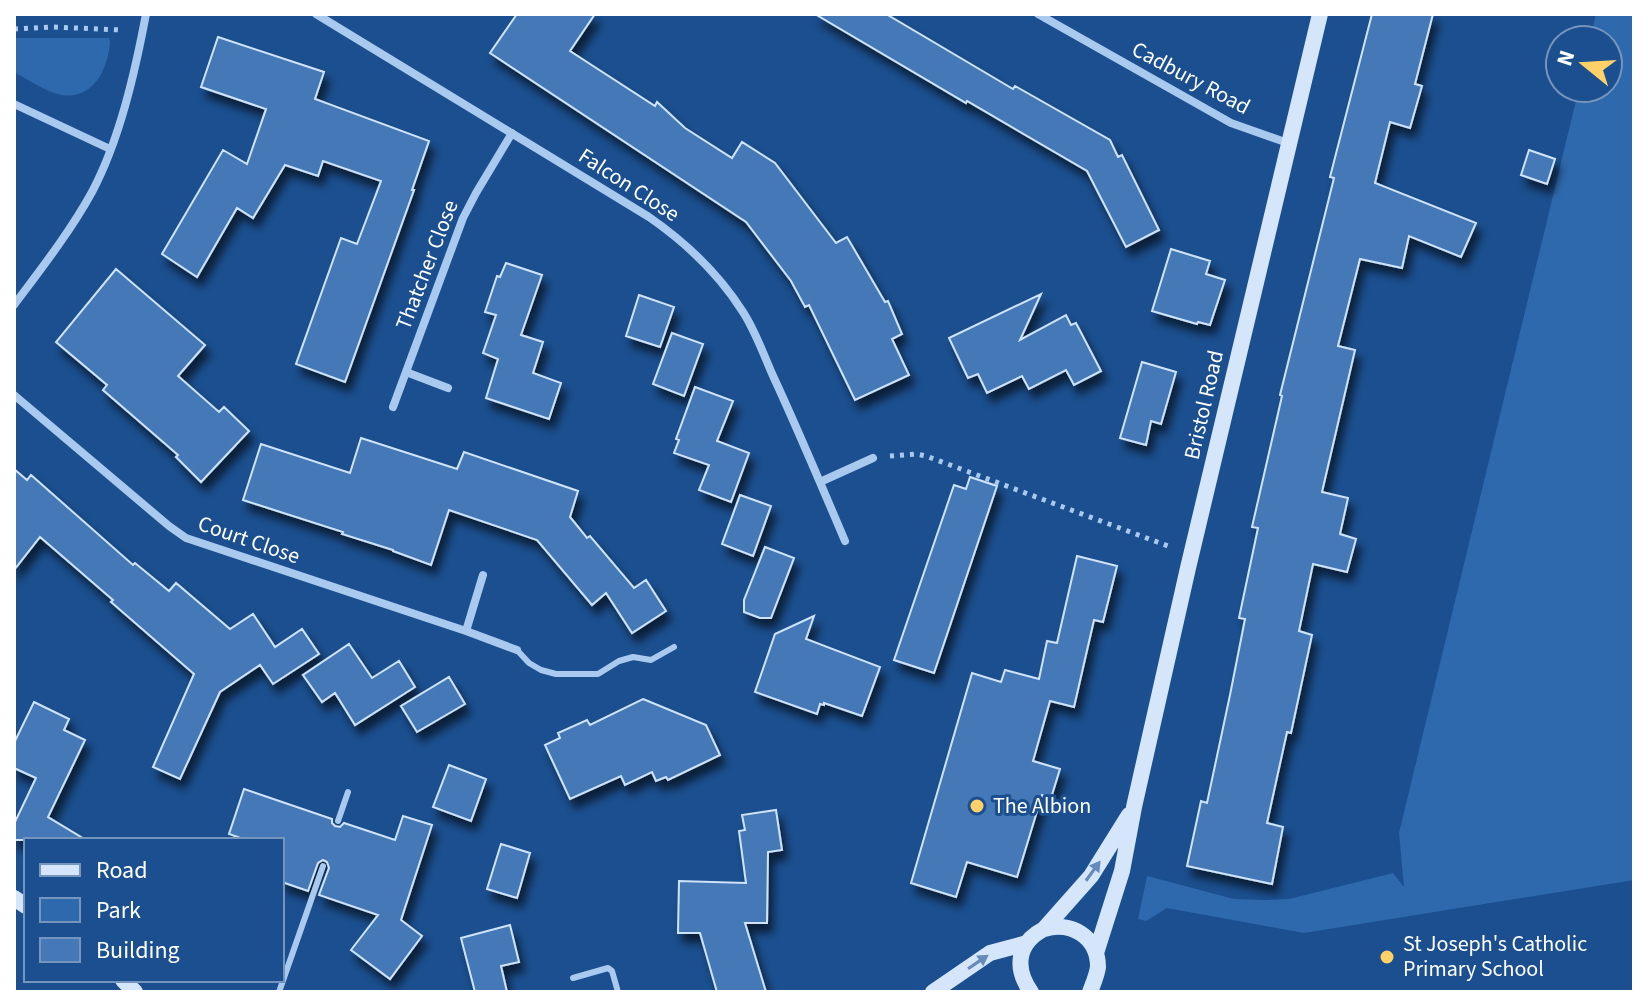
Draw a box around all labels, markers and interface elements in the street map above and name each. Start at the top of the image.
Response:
north arrow [1544,24,1624,104]
street label: Cadbury Road [1126,33,1256,123]
text: N [1548,46,1583,70]
street label: Falcon Close [572,140,686,230]
street label: Thatcher Close [388,195,466,335]
street label: Bristol Road [1176,347,1232,463]
street label: Court Close [194,508,304,572]
place label: The Albion [993,790,1091,822]
marker: The Albion [968,797,986,815]
legend [24,838,284,982]
text: Road [96,853,148,888]
one-way arrow [1085,861,1101,881]
text: Park [96,893,141,928]
place label: St Joseph's Catholic Primary School [1403,928,1587,985]
text: Building [96,933,180,968]
marker: St Joseph's Catholic Primary School [1378,948,1396,966]
one-way arrow [967,955,988,970]

